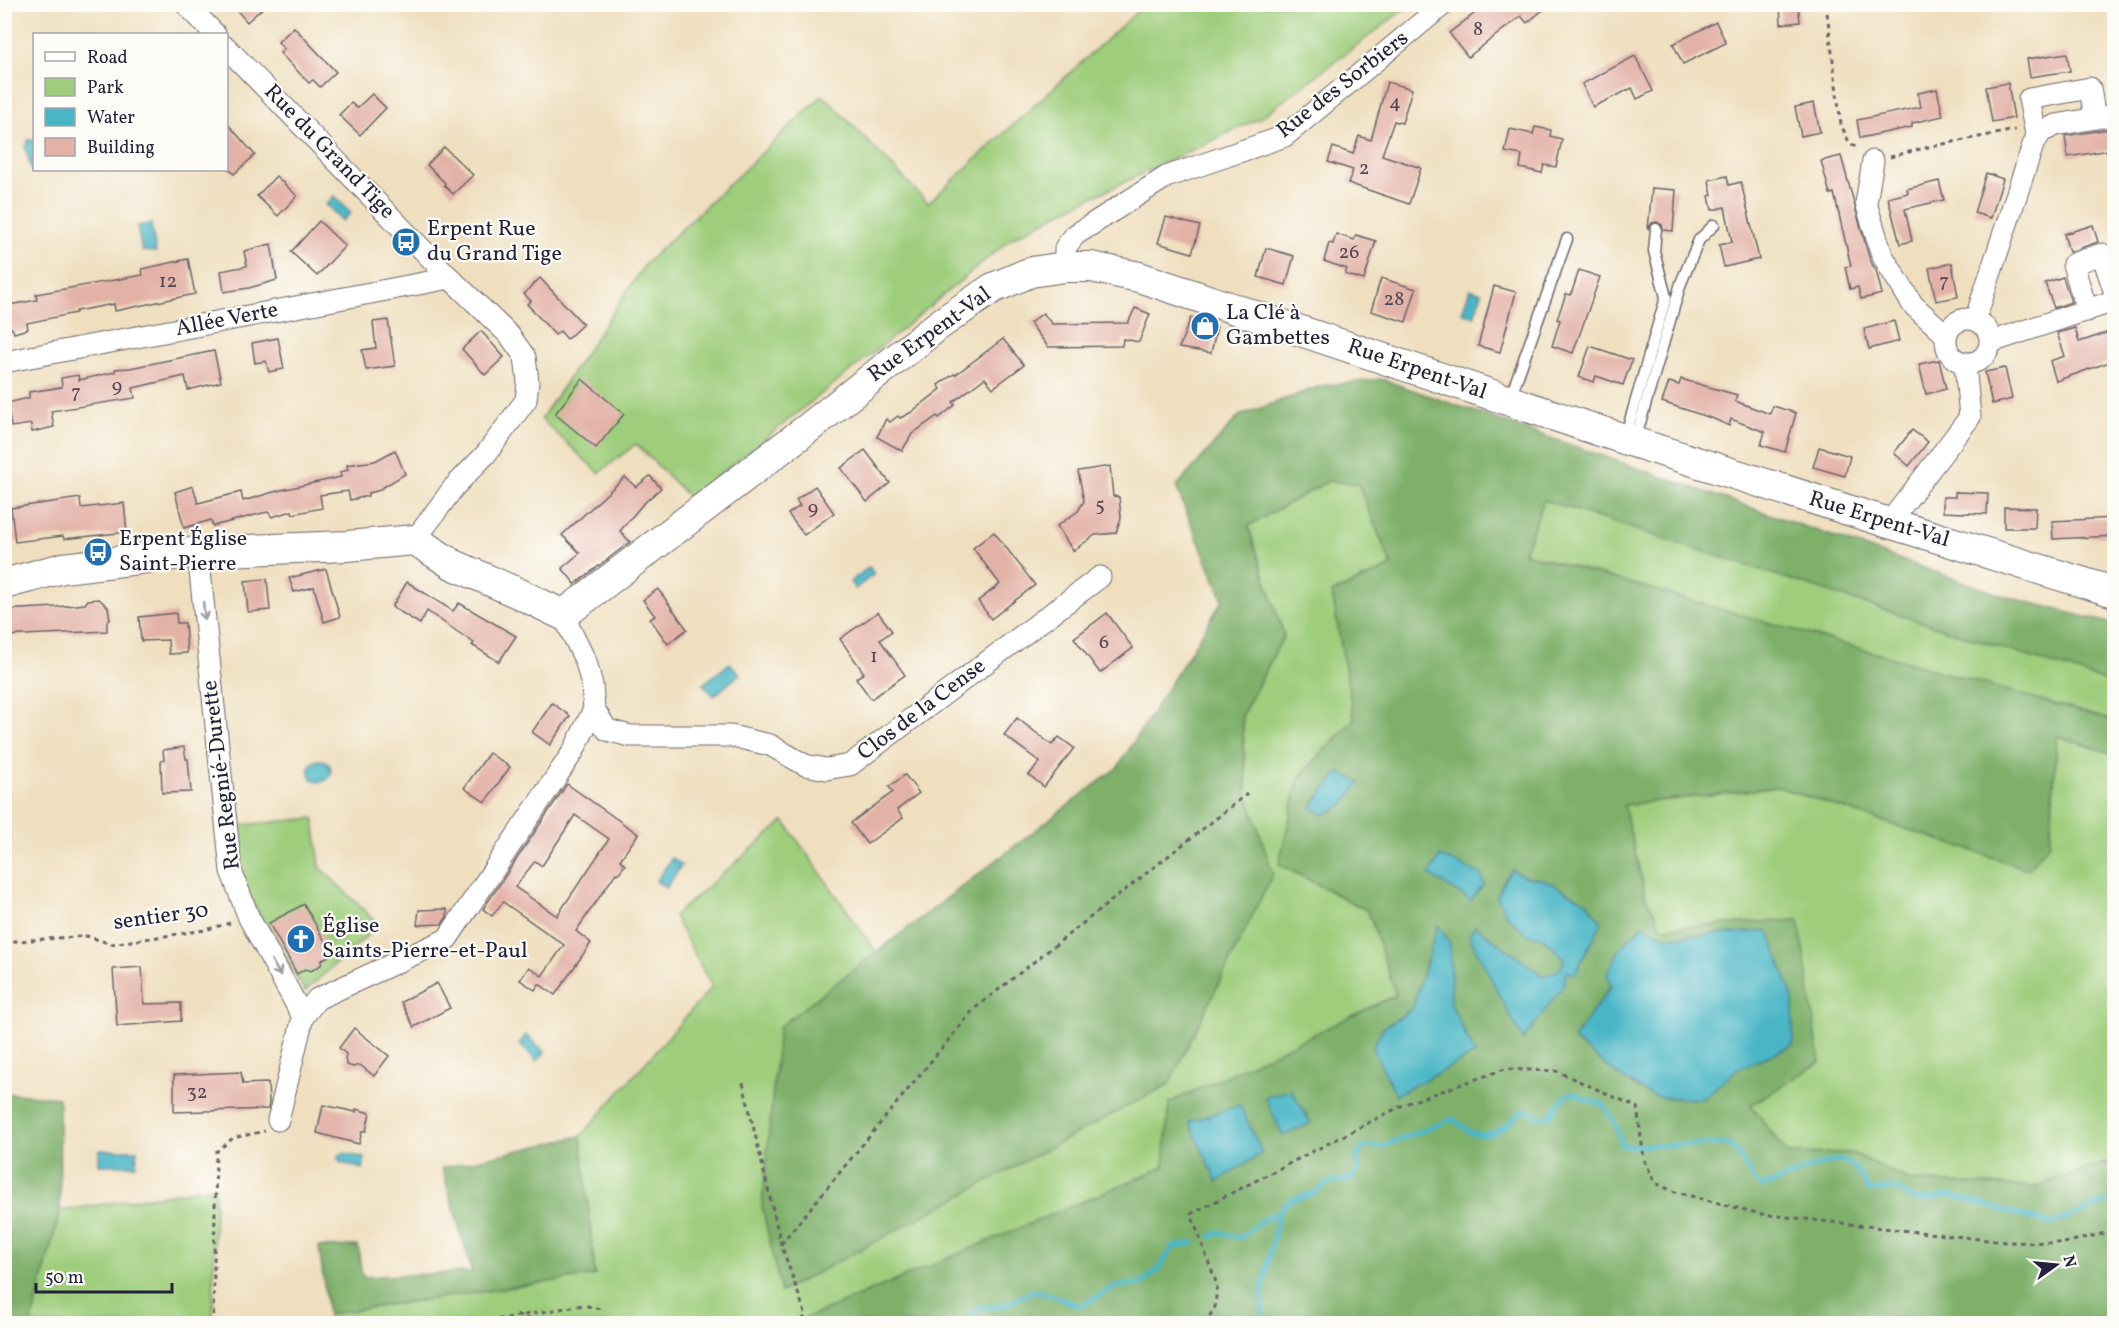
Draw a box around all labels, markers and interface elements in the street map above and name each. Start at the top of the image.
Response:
house number: 8 [1473,16,1483,44]
street label: Rue des Sorbiers [1271,24,1415,146]
legend [33,33,228,171]
text: Road [87,46,128,71]
text: Park [87,76,124,101]
street label: Rue du Grand Tige [256,78,402,226]
house number: 4 [1389,89,1401,117]
text: Water [87,106,135,131]
text: Building [87,136,155,161]
house number: 2 [1359,155,1369,183]
place label: Erpent Rue du Grand Tige [427,214,562,270]
bus stop icon: Erpent Rue du Grand Tige [390,226,422,258]
house number: 26 [1339,239,1359,267]
house number: 12 [159,268,177,296]
house number: 7 [1939,268,1949,296]
street label: Rue Erpent-Val [862,280,998,390]
house number: 28 [1384,286,1404,314]
street label: Allée Verte [173,295,281,345]
place label: La Clé à Gambettes [1226,298,1330,354]
shop icon: La Clé à Gambettes [1189,310,1221,342]
street label: Rue Erpent-Val [1343,332,1491,408]
house number: 9 [112,373,122,401]
house number: 7 [71,379,81,407]
street label: Rue Erpent-Val [1805,484,1953,556]
house number: 5 [1095,492,1105,520]
house number: 9 [808,495,818,523]
place label: Erpent Église Saint-Pierre [119,524,247,580]
bus stop icon: Erpent Église Saint-Pierre [82,536,114,568]
one-way arrow [199,600,210,620]
house number: 6 [1099,629,1109,657]
house number: 1 [870,643,878,671]
street label: Clos de la Cense [851,651,993,769]
street label: Rue Regnié-Durette [195,678,249,872]
street label: sentier 30 [112,895,210,939]
place label: Église Saints-Pierre-et-Paul [322,911,527,967]
church icon: Église Saints-Pierre-et-Paul [285,923,317,955]
one-way arrow [271,958,282,976]
house number: 32 [187,1079,208,1107]
north arrow [2026,1235,2086,1295]
text: N [2056,1253,2081,1270]
scale bar [36,1256,172,1294]
text: 50 m [45,1266,84,1291]

